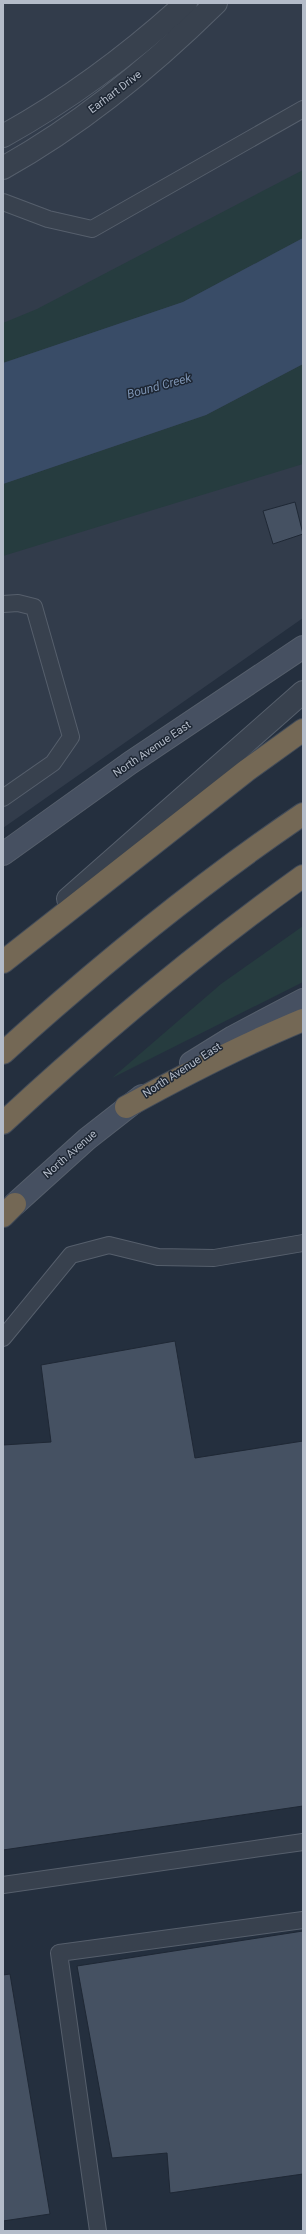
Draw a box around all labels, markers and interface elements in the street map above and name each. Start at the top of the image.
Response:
street label: Earhart Drive [86,68,144,116]
water label: Bound Creek [125,370,194,401]
street label: North Avenue East [111,718,194,780]
street label: North Avenue East [140,1040,224,1100]
street label: North Avenue [41,1127,99,1181]

